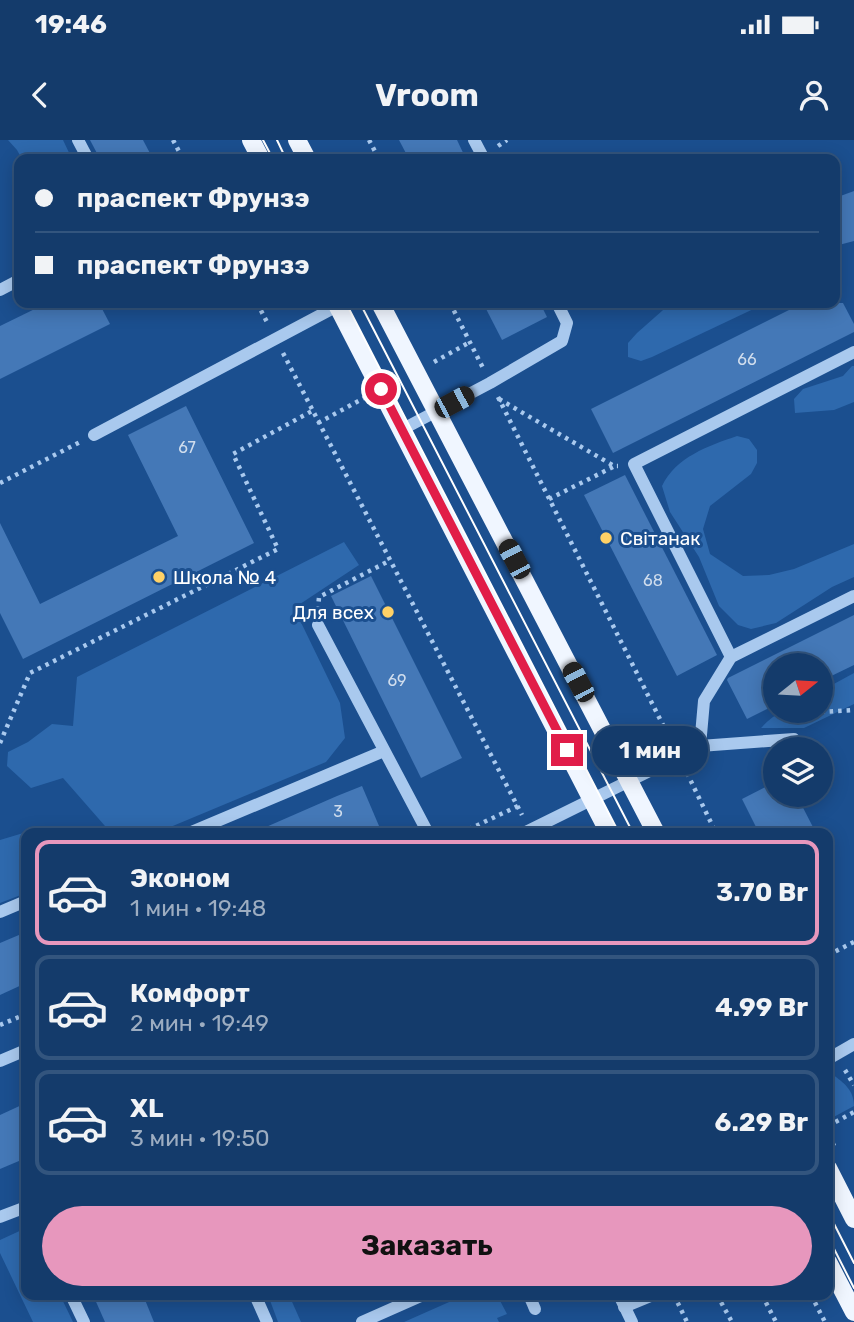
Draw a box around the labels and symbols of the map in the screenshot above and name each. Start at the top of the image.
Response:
house number: 66 [737,350,757,369]
route start [365,373,397,405]
car [431,383,478,421]
house number: 67 [178,438,196,457]
place label: Світанак [620,527,700,550]
marker: Світанак [598,530,614,546]
car [495,536,534,582]
place label: Школа № 4 [173,566,276,589]
marker: Школа № 4 [151,569,167,585]
house number: 68 [643,571,663,590]
place label: Для всех [292,601,374,624]
marker: Для всех [380,604,396,620]
north arrow [763,653,833,723]
car [559,659,598,705]
house number: 69 [387,671,407,690]
callout: 1 мин [592,726,707,774]
route end [551,734,583,766]
house number: 3 [333,802,343,821]

